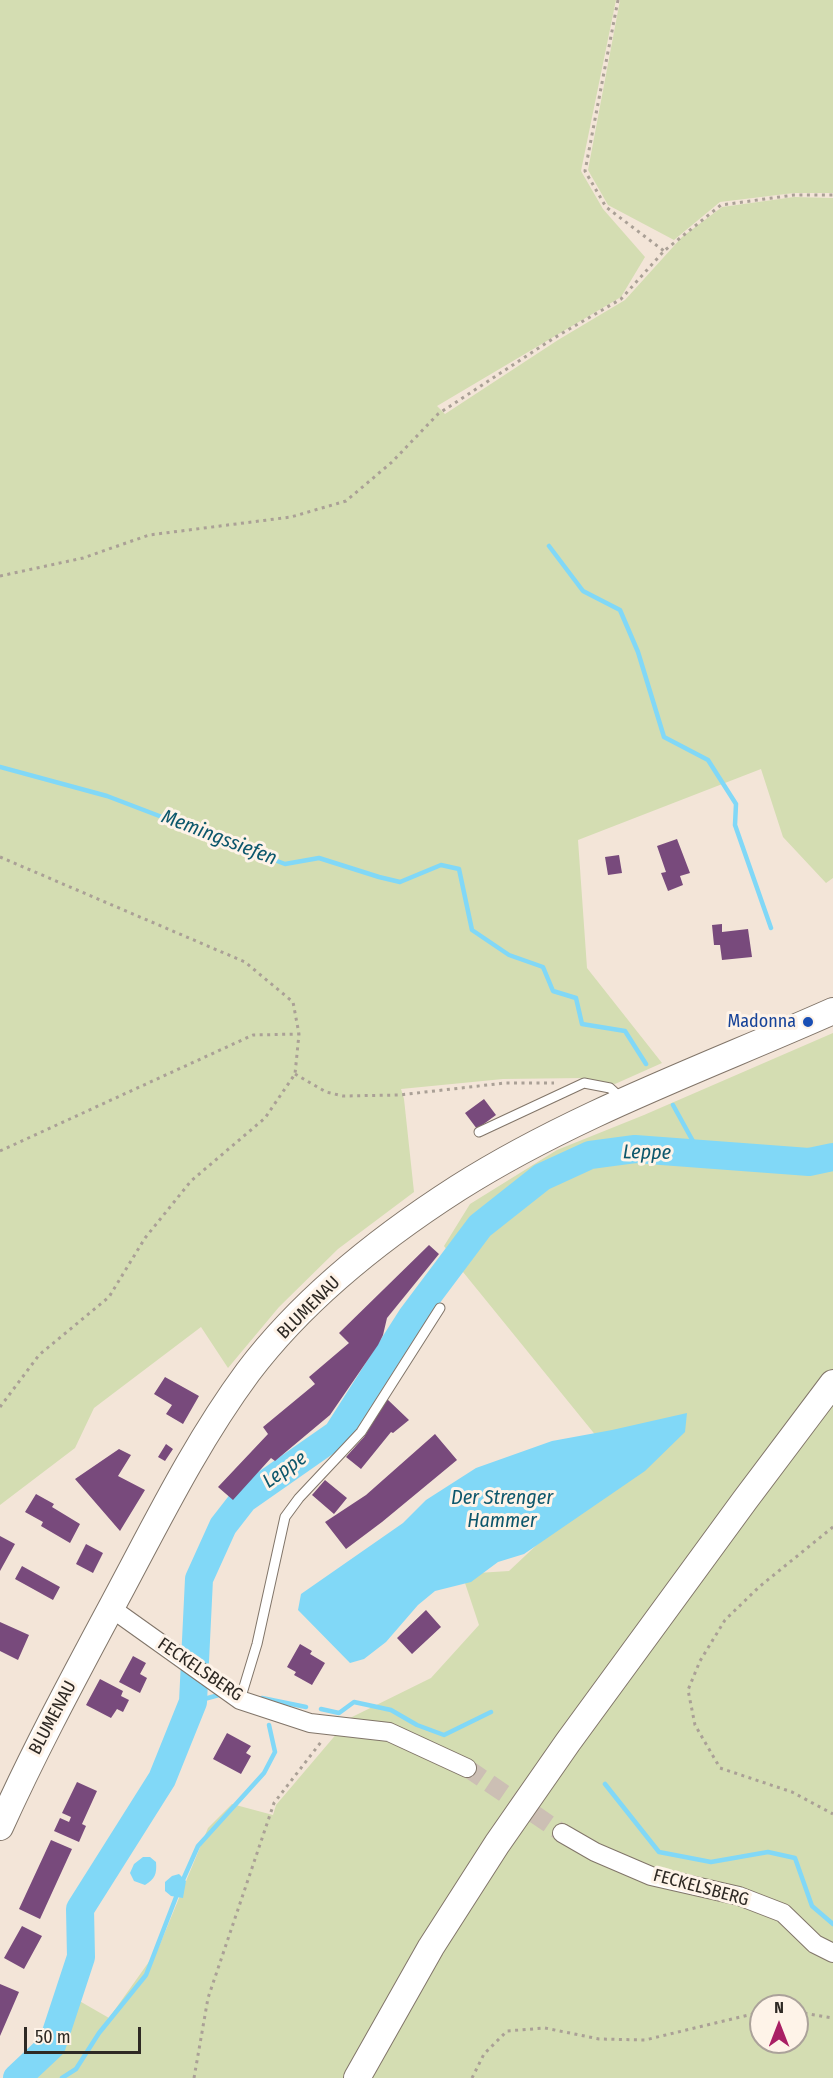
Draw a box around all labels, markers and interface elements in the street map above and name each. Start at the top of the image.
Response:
water label: Memingssiefen [158,805,280,871]
place label: Madonna [727,1011,796,1033]
marker: Madonna [801,1015,815,1029]
water label: Leppe [623,1141,671,1165]
street label: BLUMENAU [273,1272,345,1344]
water label: Leppe [258,1446,312,1494]
water label: Der Strenger Hammer [451,1486,553,1533]
street label: FECKELSBERG [153,1634,247,1706]
street label: BLUMENAU [25,1678,81,1758]
street label: FECKELSBERG [651,1865,751,1911]
north arrow [749,1994,809,2054]
text: N [774,1998,784,2017]
scale bar [27,2015,144,2053]
text: 50 m [35,2026,71,2048]

